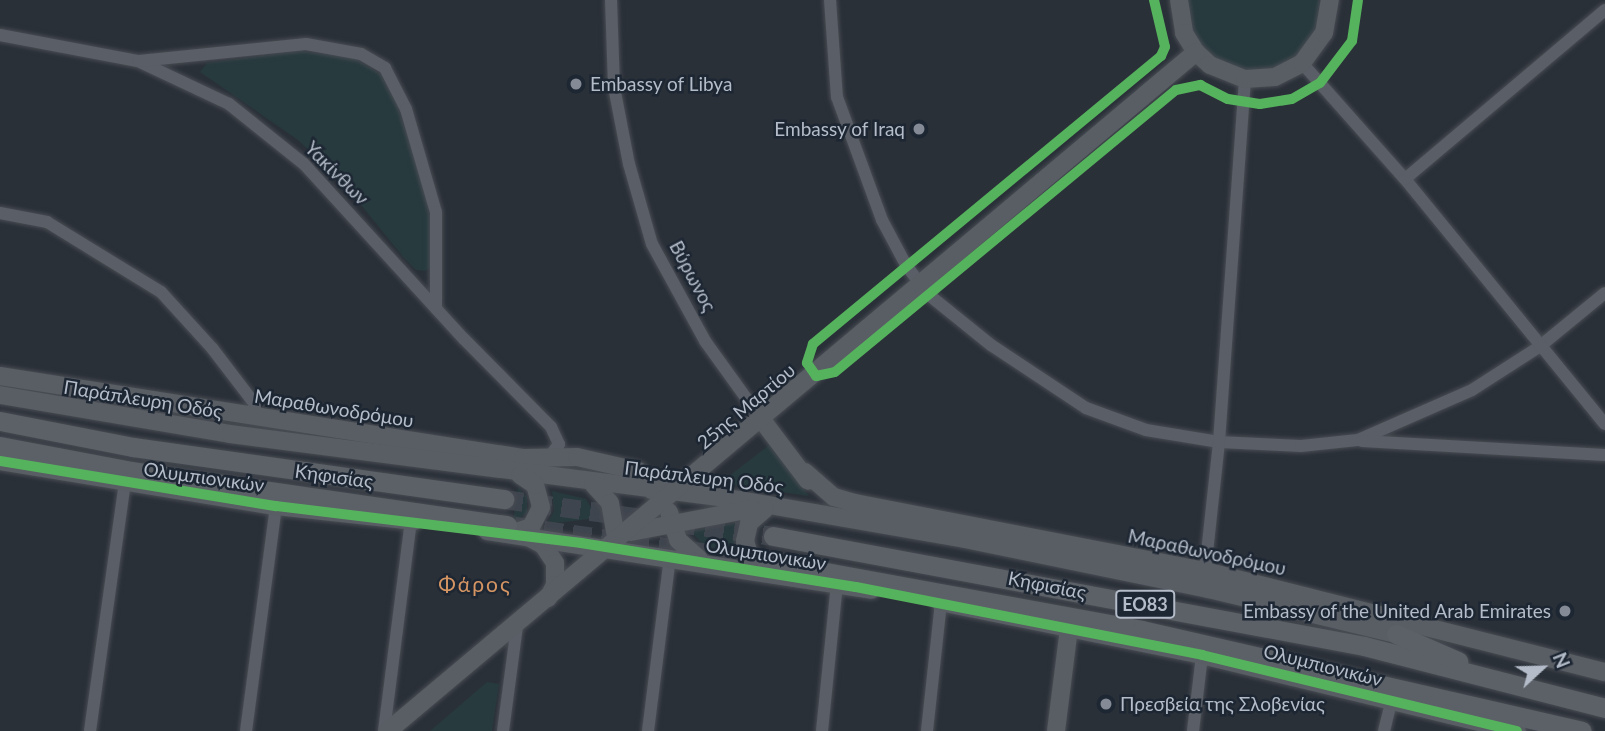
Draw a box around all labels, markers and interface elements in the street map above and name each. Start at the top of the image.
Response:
place label: Embassy of Libya [590,73,733,95]
marker: Embassy of Libya [568,76,584,92]
place label: Embassy of Iraq [774,118,905,140]
marker: Embassy of Iraq [911,121,927,137]
street label: Υακίνθων [300,136,374,210]
street label: Βύρωνος [665,237,721,315]
street label: 25ης Μαρτίου [692,358,800,454]
street label: Παράπλευρη Οδός [62,375,224,423]
street label: Μαραθωνοδρόμου [253,384,415,432]
street label: Παράπλευρη Οδός [623,456,785,498]
street label: Ολυμπιονικών [142,457,266,497]
street label: Κηφισίας [293,459,375,493]
street label: Μαραθωνοδρόμου [1126,524,1288,580]
street label: Ολυμπιονικών [704,533,828,575]
street label: Κηφισίας [1006,566,1088,604]
district label: Φάρος [439,571,511,597]
road number: ΕΟ83 [1115,590,1175,618]
place label: Embassy of the United Arab Emirates [1242,600,1551,622]
marker: Embassy of the United Arab Emirates [1557,603,1573,619]
north arrow [1507,633,1577,703]
street label: Ολυμπιονικών [1261,639,1385,691]
text: N [1549,649,1575,671]
place label: Πρεσβεία της Σλοβενίας [1120,693,1325,715]
marker: Πρεσβεία της Σλοβενίας [1098,696,1114,712]

